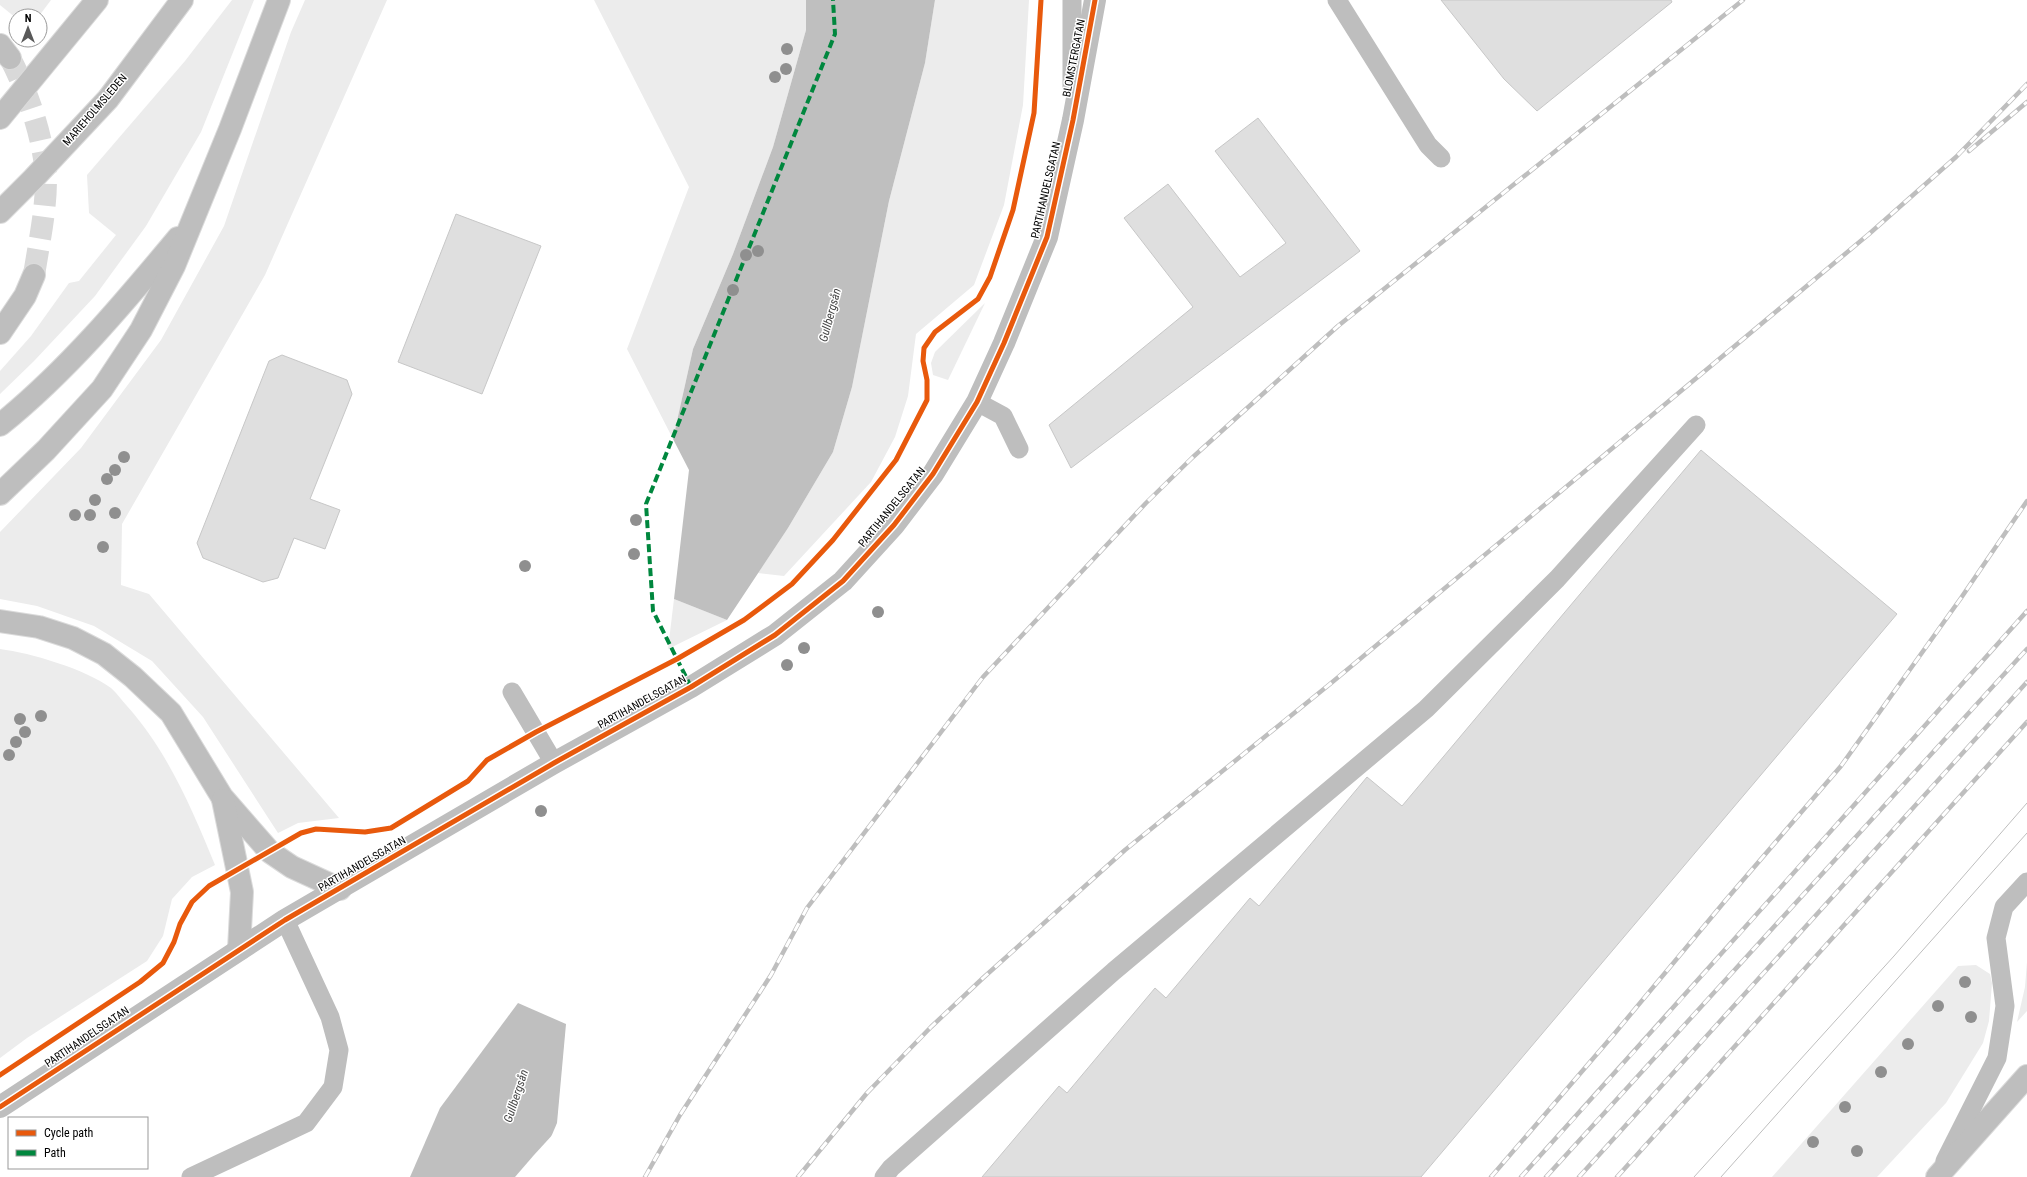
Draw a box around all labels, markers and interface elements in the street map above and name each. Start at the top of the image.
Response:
north arrow [8,8,48,48]
text: N [25,12,32,25]
street label: BLOMSTERGATAN [1060,18,1088,98]
street label: MARIEHOLMSLEDEN [60,71,130,149]
street label: PARTIHANDELSGATAN [1029,140,1063,240]
water label: Gullbergsån [816,286,844,343]
street label: PARTIHANDELSGATAN [856,464,928,550]
street label: PARTIHANDELSGATAN [596,672,688,732]
street label: PARTIHANDELSGATAN [316,834,408,894]
street label: PARTIHANDELSGATAN [42,1004,132,1070]
water label: Gullbergsån [501,1067,531,1124]
legend [8,1117,148,1169]
text: Cycle path [44,1126,94,1140]
text: Path [44,1146,66,1160]

